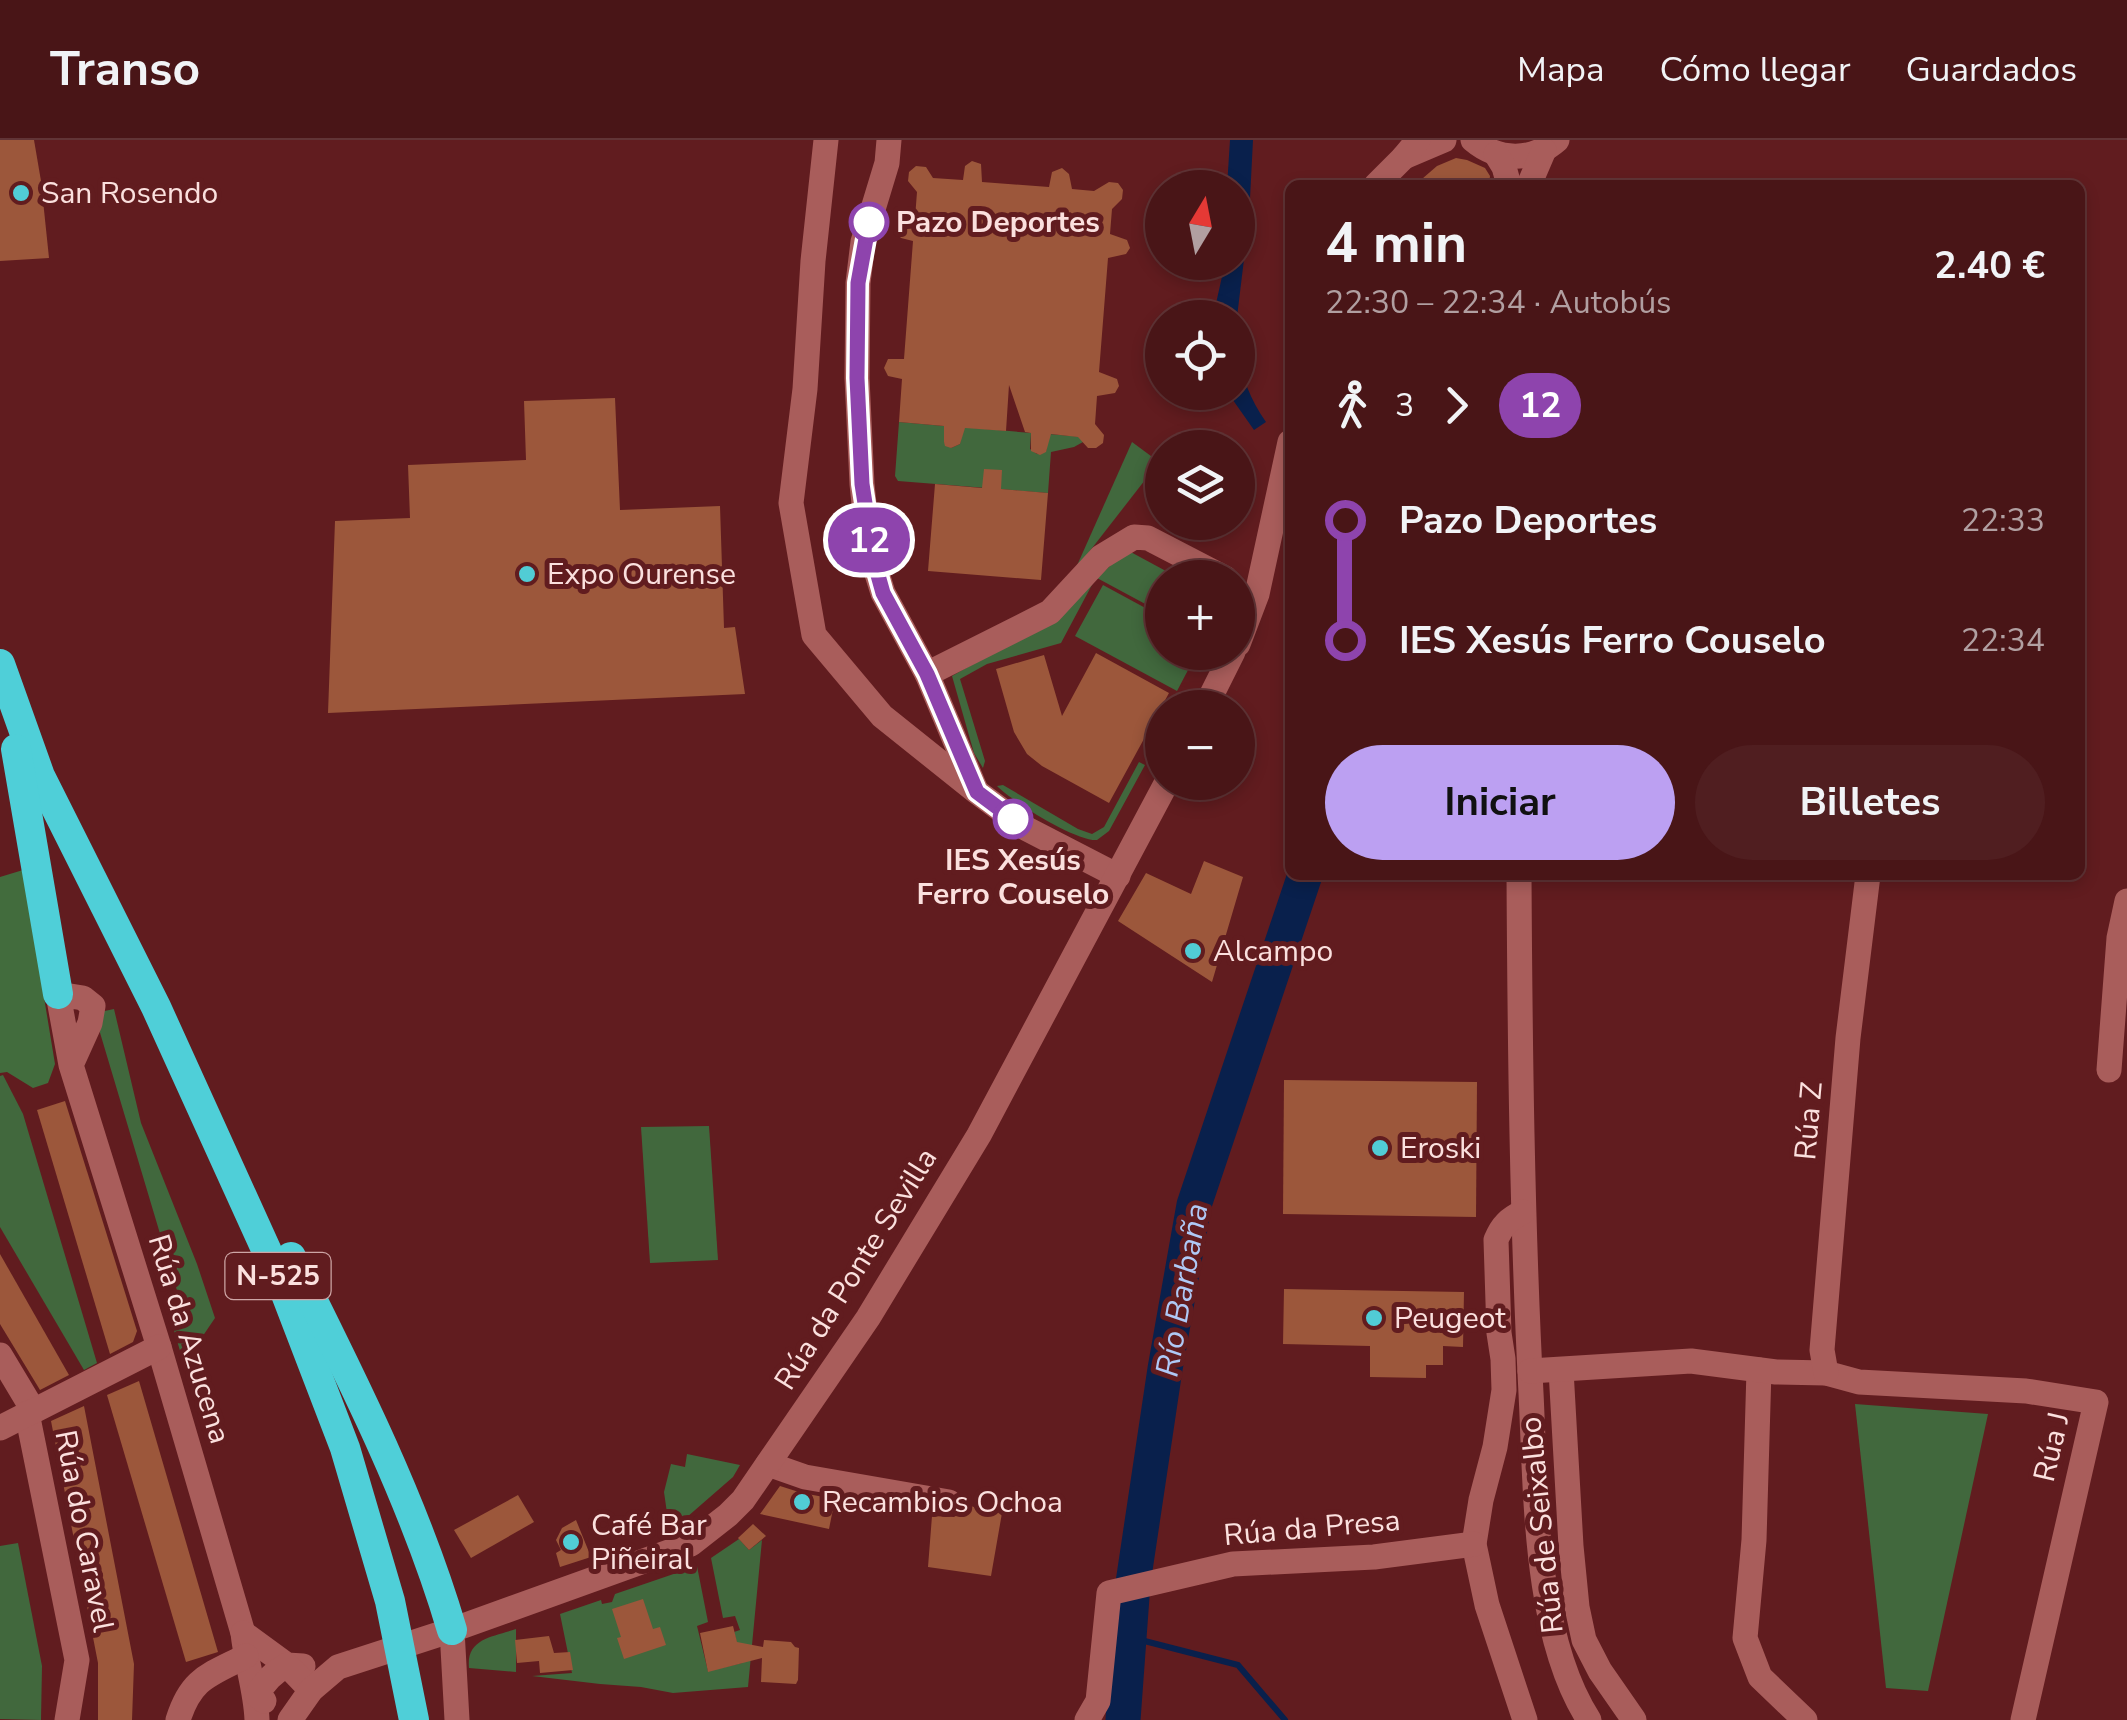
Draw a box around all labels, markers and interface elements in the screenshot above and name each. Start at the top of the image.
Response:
text: Transo [50,36,200,102]
text: Mapa [1517,46,1604,93]
text: Cómo llegar [1659,46,1850,93]
text: Guardados [1905,46,2077,93]
north arrow [1145,170,1255,280]
map controls [1145,170,1255,800]
place label: San Rosendo [41,173,218,214]
marker: San Rosendo [10,182,32,204]
place label: Pazo Deportes [896,202,1100,243]
marker: Pazo Deportes [850,203,888,241]
text: 4 min [1325,206,1467,281]
text: 2.40 € [1934,240,2045,291]
text: 22:30 – 22:34 · Autobús [1325,281,1672,324]
button: locate [1145,300,1255,410]
icon: walk [1325,378,1380,433]
icon: forward [1429,378,1484,433]
text: 12 [1519,382,1561,429]
text: 3 [1395,384,1414,427]
button: layers [1145,430,1255,540]
text: Pazo Deportes [1399,495,1657,546]
text: 22:33 [1961,499,2045,542]
line badge: 12 [824,508,914,572]
text: 12 [848,517,890,564]
place label: Expo Ourense [547,554,736,595]
button: + [1145,560,1255,670]
marker: Expo Ourense [516,563,538,585]
text: IES Xesús Ferro Couselo [1399,615,1826,666]
text: 22:34 [1961,619,2045,662]
button: − [1145,690,1255,800]
button: Iniciar [1325,745,1675,860]
button: Billetes [1695,745,2045,860]
marker: IES Xesús Ferro Couselo [994,800,1032,838]
place label: IES Xesús Ferro Couselo [917,840,1109,915]
place label: Alcampo [1213,931,1333,972]
marker: Alcampo [1182,940,1204,962]
street label: Rúa Z [1785,1080,1833,1162]
place label: Eroski [1400,1128,1481,1169]
marker: Eroski [1369,1137,1391,1159]
street label: Rúa da Ponte Sevilla [765,1140,947,1398]
water label: Río Barbaña [1146,1200,1218,1380]
street label: Rúa da Azucena [138,1229,240,1449]
road number: N-525 [226,1253,330,1299]
place label: Peugeot [1394,1298,1506,1339]
marker: Peugeot [1363,1307,1385,1329]
street label: Rúa J [2024,1408,2080,1486]
street label: Rúa de Seixalbo [1510,1415,1574,1635]
street label: Rúa do Caravel [44,1427,124,1635]
place label: Recambios Ochoa [822,1482,1063,1523]
marker: Recambios Ochoa [791,1491,813,1513]
street label: Rúa da Presa [1222,1500,1402,1556]
place label: Café Bar Piñeiral [591,1505,707,1580]
marker: Café Bar Piñeiral [560,1531,582,1553]

